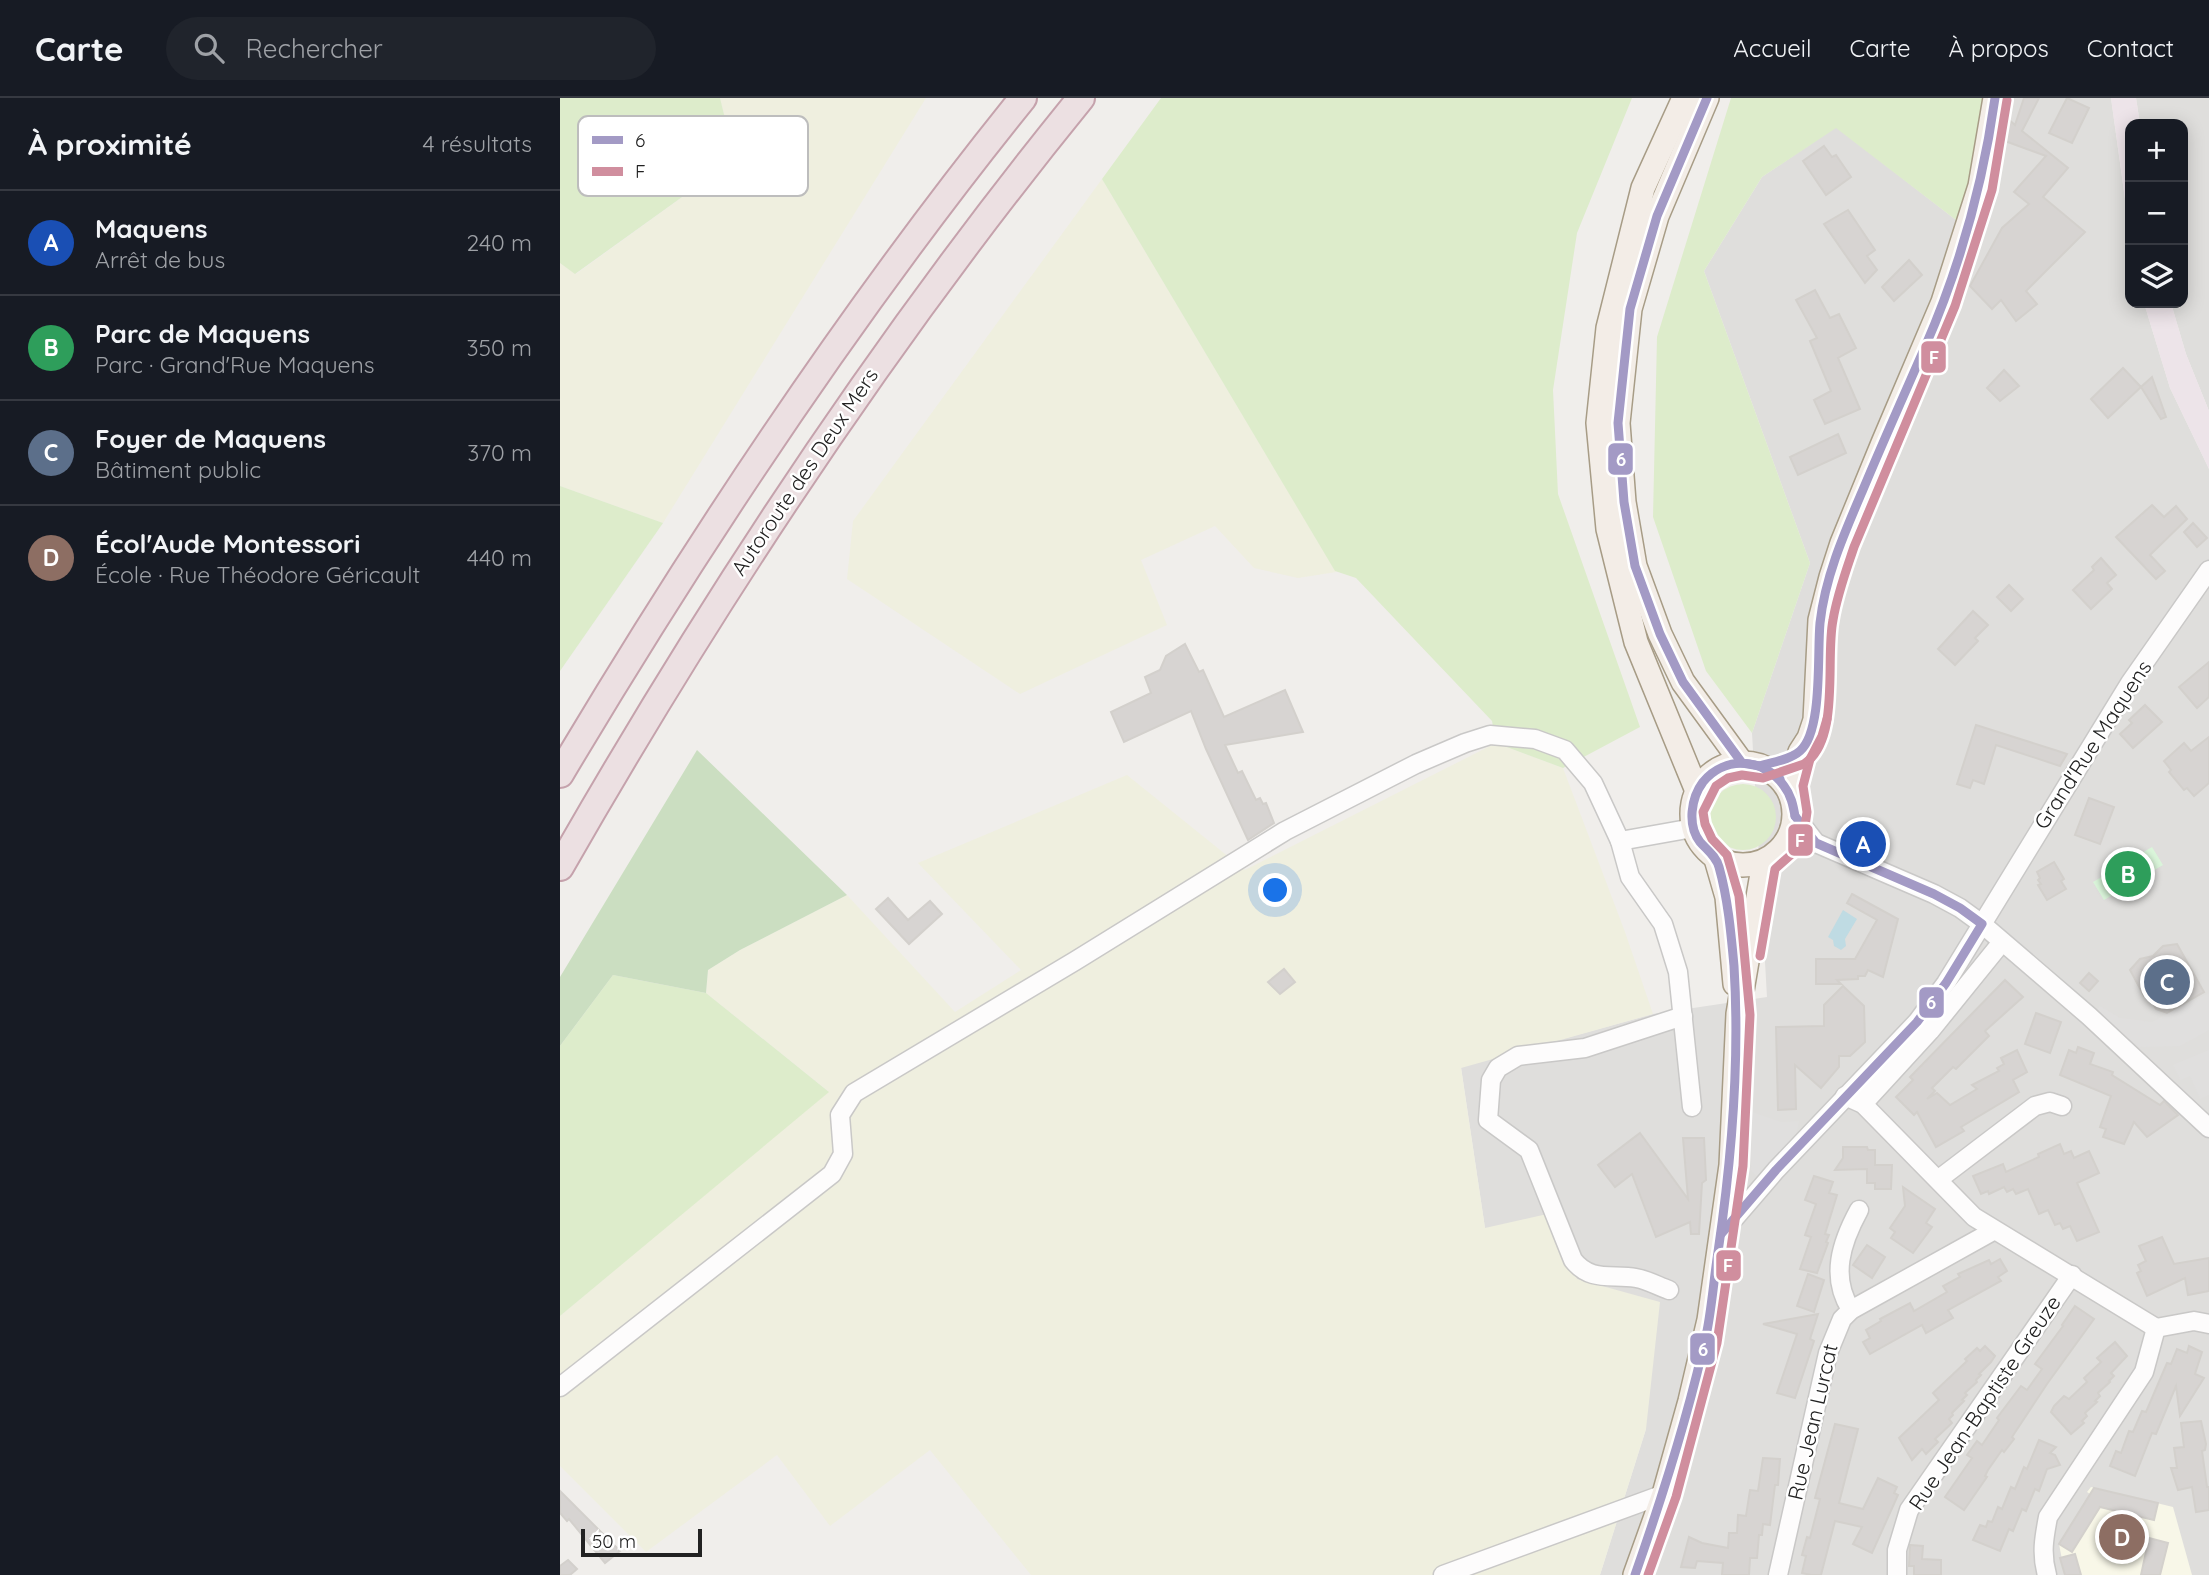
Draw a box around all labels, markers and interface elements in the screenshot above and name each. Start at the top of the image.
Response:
search box [166,17,656,80]
text: Carte [35,28,124,69]
icon: search [190,29,228,67]
text: Rechercher [246,32,383,65]
text: Accueil [1733,33,1812,63]
text: Carte [1850,33,1911,63]
text: À propos [1949,33,2049,63]
text: Contact [2087,33,2174,63]
legend [578,116,808,196]
map controls [2125,119,2188,308]
button: + [2125,119,2188,182]
text: À proximité [28,125,192,163]
text: 6 [635,128,645,152]
text: 4 résultats [422,129,532,158]
text: F [635,159,646,183]
button: − [2125,182,2188,245]
text: Maquens [95,212,208,245]
text: A [44,228,58,257]
text: 240 m [467,228,532,257]
text: Arrêt de bus [95,245,225,274]
button: layers [2125,245,2188,308]
text: Parc de Maquens [95,317,310,350]
text: B [43,333,59,362]
text: 350 m [466,333,532,362]
line badge: F [1920,340,1947,374]
text: F [1929,345,1939,369]
text: Parc · Grand'Rue Maquens [95,350,375,379]
street label: Autoroute des Deux Mers [725,363,883,580]
text: Foyer de Maquens [95,422,326,455]
text: C [44,438,58,467]
text: 370 m [467,438,532,467]
line badge: 6 [1607,442,1634,476]
text: 6 [1616,447,1626,471]
text: Bâtiment public [95,455,261,484]
text: Écol'Aude Montessori [95,527,360,560]
text: D [43,543,59,572]
text: 440 m [467,543,532,572]
text: École · Rue Théodore Géricault [95,560,420,589]
street label: Grand'Rue Maquens [2028,655,2156,834]
pin: A [1840,818,1886,870]
line badge: F [1787,823,1814,857]
text: F [1795,828,1805,852]
pin: B [2105,848,2151,900]
your location [1258,873,1292,907]
pin: C [2144,956,2190,1008]
line badge: 6 [1918,986,1945,1019]
text: 6 [1926,990,1936,1014]
line badge: F [1715,1249,1742,1282]
text: F [1723,1253,1733,1277]
street label: Rue Jean-Baptiste Greuze [1903,1290,2066,1515]
line badge: 6 [1689,1332,1716,1366]
text: 6 [1698,1337,1708,1361]
street label: Rue Jean Lurcat [1781,1341,1843,1502]
pin: D [2099,1511,2145,1563]
scale bar [581,1526,702,1558]
text: 50 m [592,1529,636,1553]

